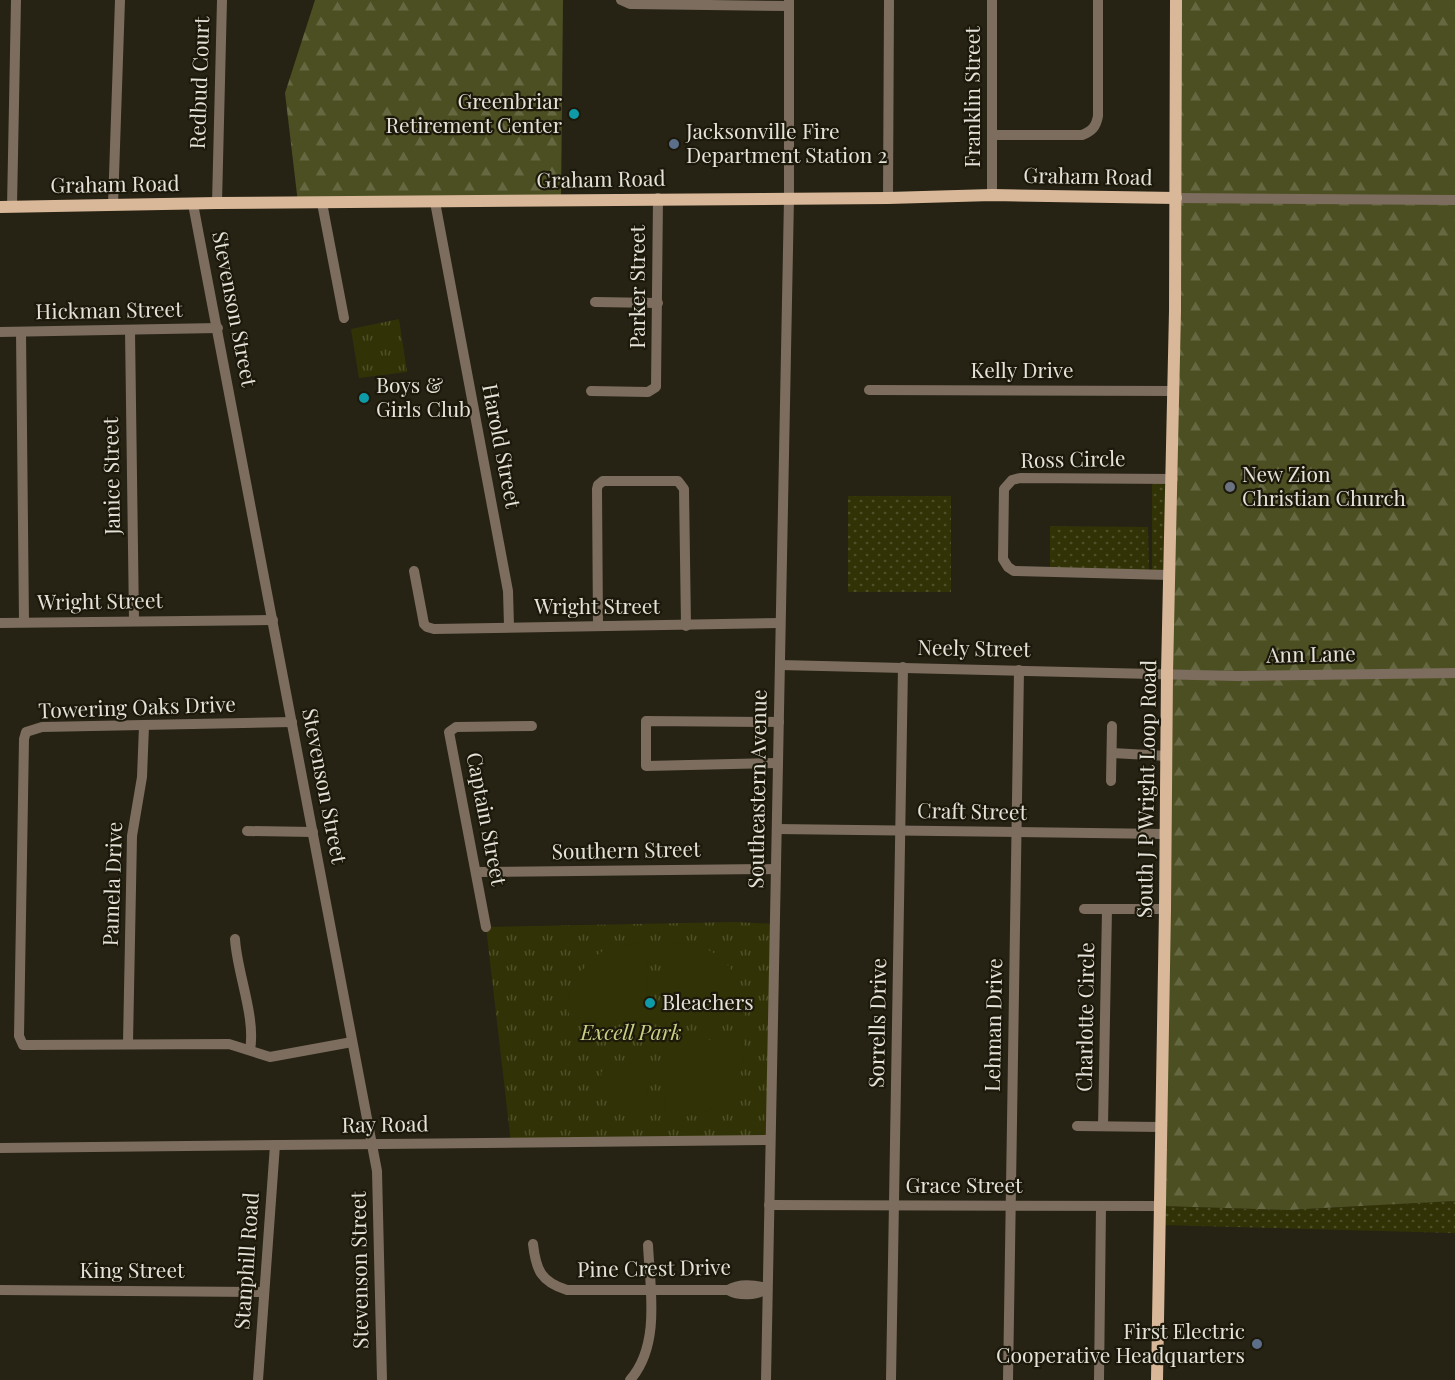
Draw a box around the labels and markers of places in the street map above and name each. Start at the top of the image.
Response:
place label: Greenbriar Retirement Center [385,86,563,138]
marker: Greenbriar Retirement Center [567,107,581,121]
place label: Jacksonville Fire Department Station 2 [685,116,888,168]
marker: Jacksonville Fire Department Station 2 [667,137,681,151]
place label: Boys & Girls Club [376,370,471,422]
marker: Boys & Girls Club [357,391,371,405]
place label: New Zion Christian Church [1242,459,1407,511]
marker: New Zion Christian Church [1223,480,1237,494]
place label: Bleachers [662,987,754,1015]
marker: Bleachers [643,996,657,1010]
place label: First Electric Cooperative Headquarters [996,1316,1245,1368]
marker: First Electric Cooperative Headquarters [1250,1337,1264,1351]

